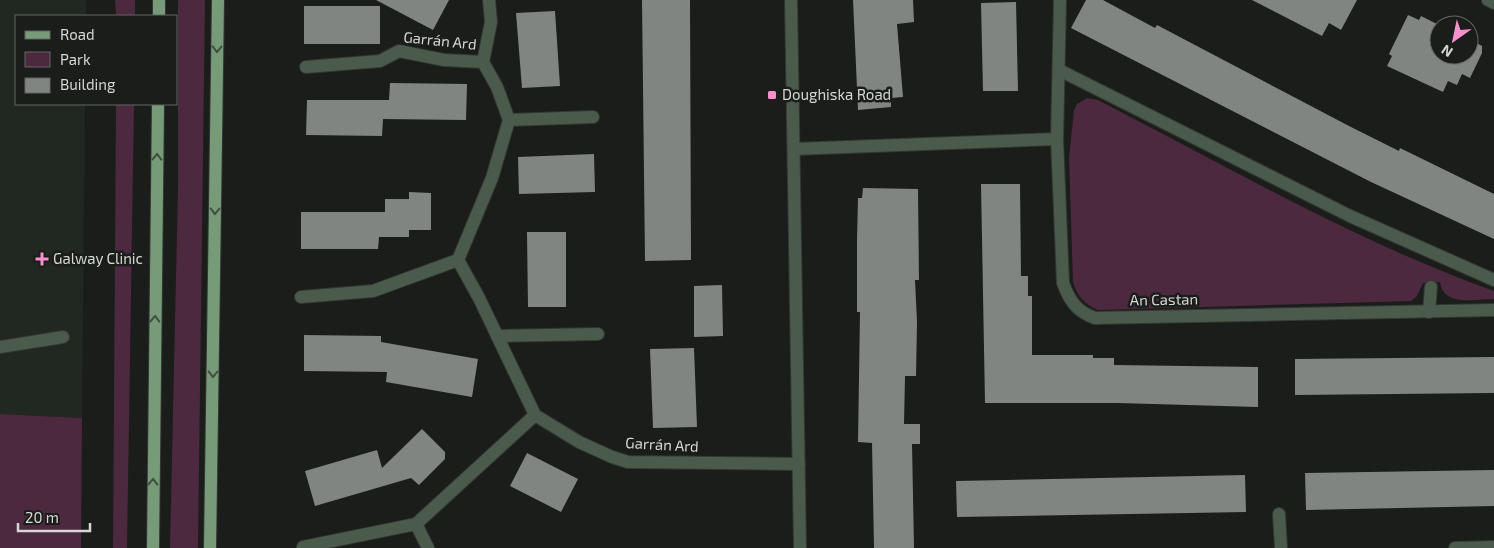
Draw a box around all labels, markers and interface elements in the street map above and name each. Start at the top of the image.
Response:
legend [15,15,178,105]
north arrow [1429,15,1479,65]
text: Road [60,25,95,43]
street label: Garrán Ard [403,27,478,53]
text: N [1438,41,1456,61]
one-way arrow [212,45,222,53]
text: Park [60,50,91,68]
text: Building [60,75,116,93]
place label: Doughiska Road [782,85,891,103]
marker: Doughiska Road [766,89,778,101]
one-way arrow [152,153,162,160]
one-way arrow [210,208,220,215]
place label: Galway Clinic [53,249,143,267]
marker: Galway Clinic [35,252,49,266]
street label: An Castan [1130,289,1198,309]
one-way arrow [150,315,161,323]
one-way arrow [207,370,218,378]
street label: Garrán Ard [625,433,699,455]
one-way arrow [148,478,158,486]
scale bar [18,500,90,532]
text: 20 m [25,508,59,526]

